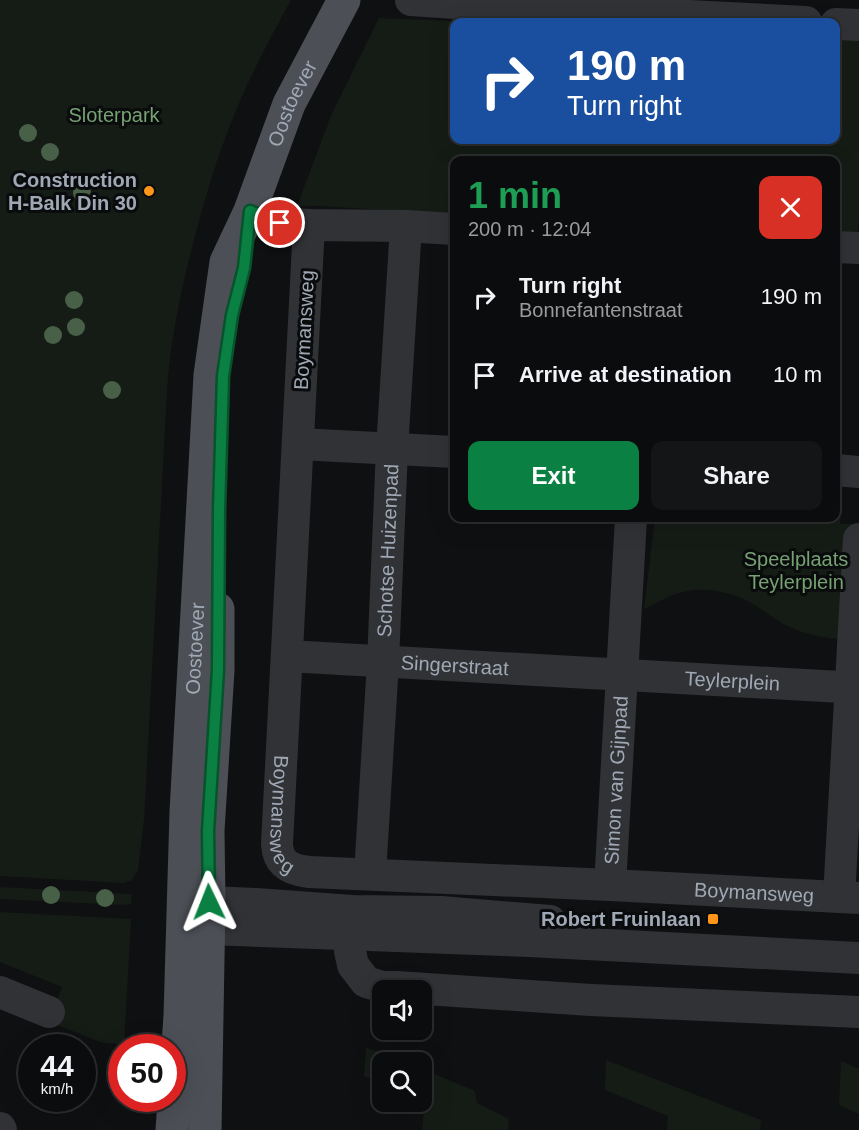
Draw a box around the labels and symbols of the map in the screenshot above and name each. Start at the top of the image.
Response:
street label: Oostoever [263,56,321,150]
park label: Sloterpark [68,104,161,126]
place label: Construction H-Balk Din 30 [8,169,137,214]
marker: Construction H-Balk Din 30 [142,184,156,198]
pin [254,197,305,248]
street label: Boymansweg [290,269,318,391]
street label: Schotse Huizenpad [373,463,402,638]
park label: Speelplaats Teylerplein [744,548,848,593]
street label: Oostoever [181,602,209,695]
street label: Singerstraat [400,651,510,679]
street label: Teylerplein [684,667,781,695]
street label: Simon van Gijnpad [600,695,632,865]
street label: Boymansweg [265,755,299,878]
position arrow [177,870,241,934]
street label: Boymansweg [694,878,815,907]
place label: Robert Fruinlaan [541,908,701,930]
marker: Robert Fruinlaan [706,912,720,926]
speed limit sign: 50 [108,1034,186,1112]

